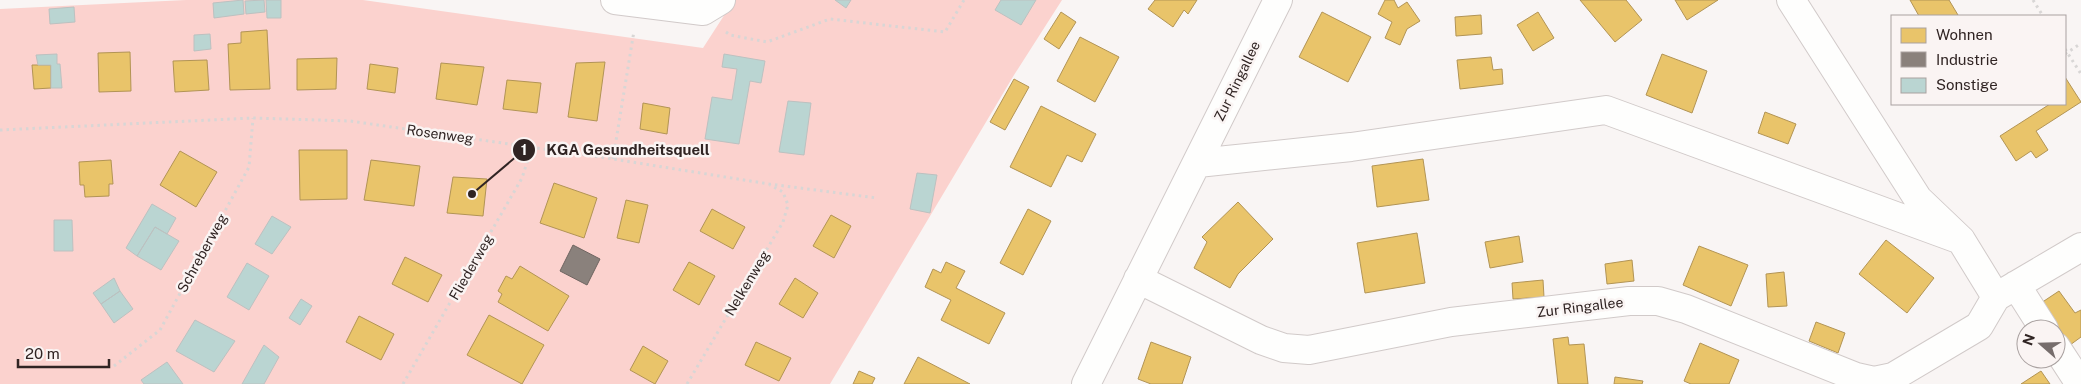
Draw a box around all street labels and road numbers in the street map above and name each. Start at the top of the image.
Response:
street label: Zur Ringallee [1211,38,1263,124]
street label: Rosenweg [406,121,475,147]
street label: Schreberweg [174,211,230,295]
street label: Fliederweg [446,231,496,303]
street label: Nelkenweg [721,247,773,319]
street label: Zur Ringallee [1536,294,1624,320]

